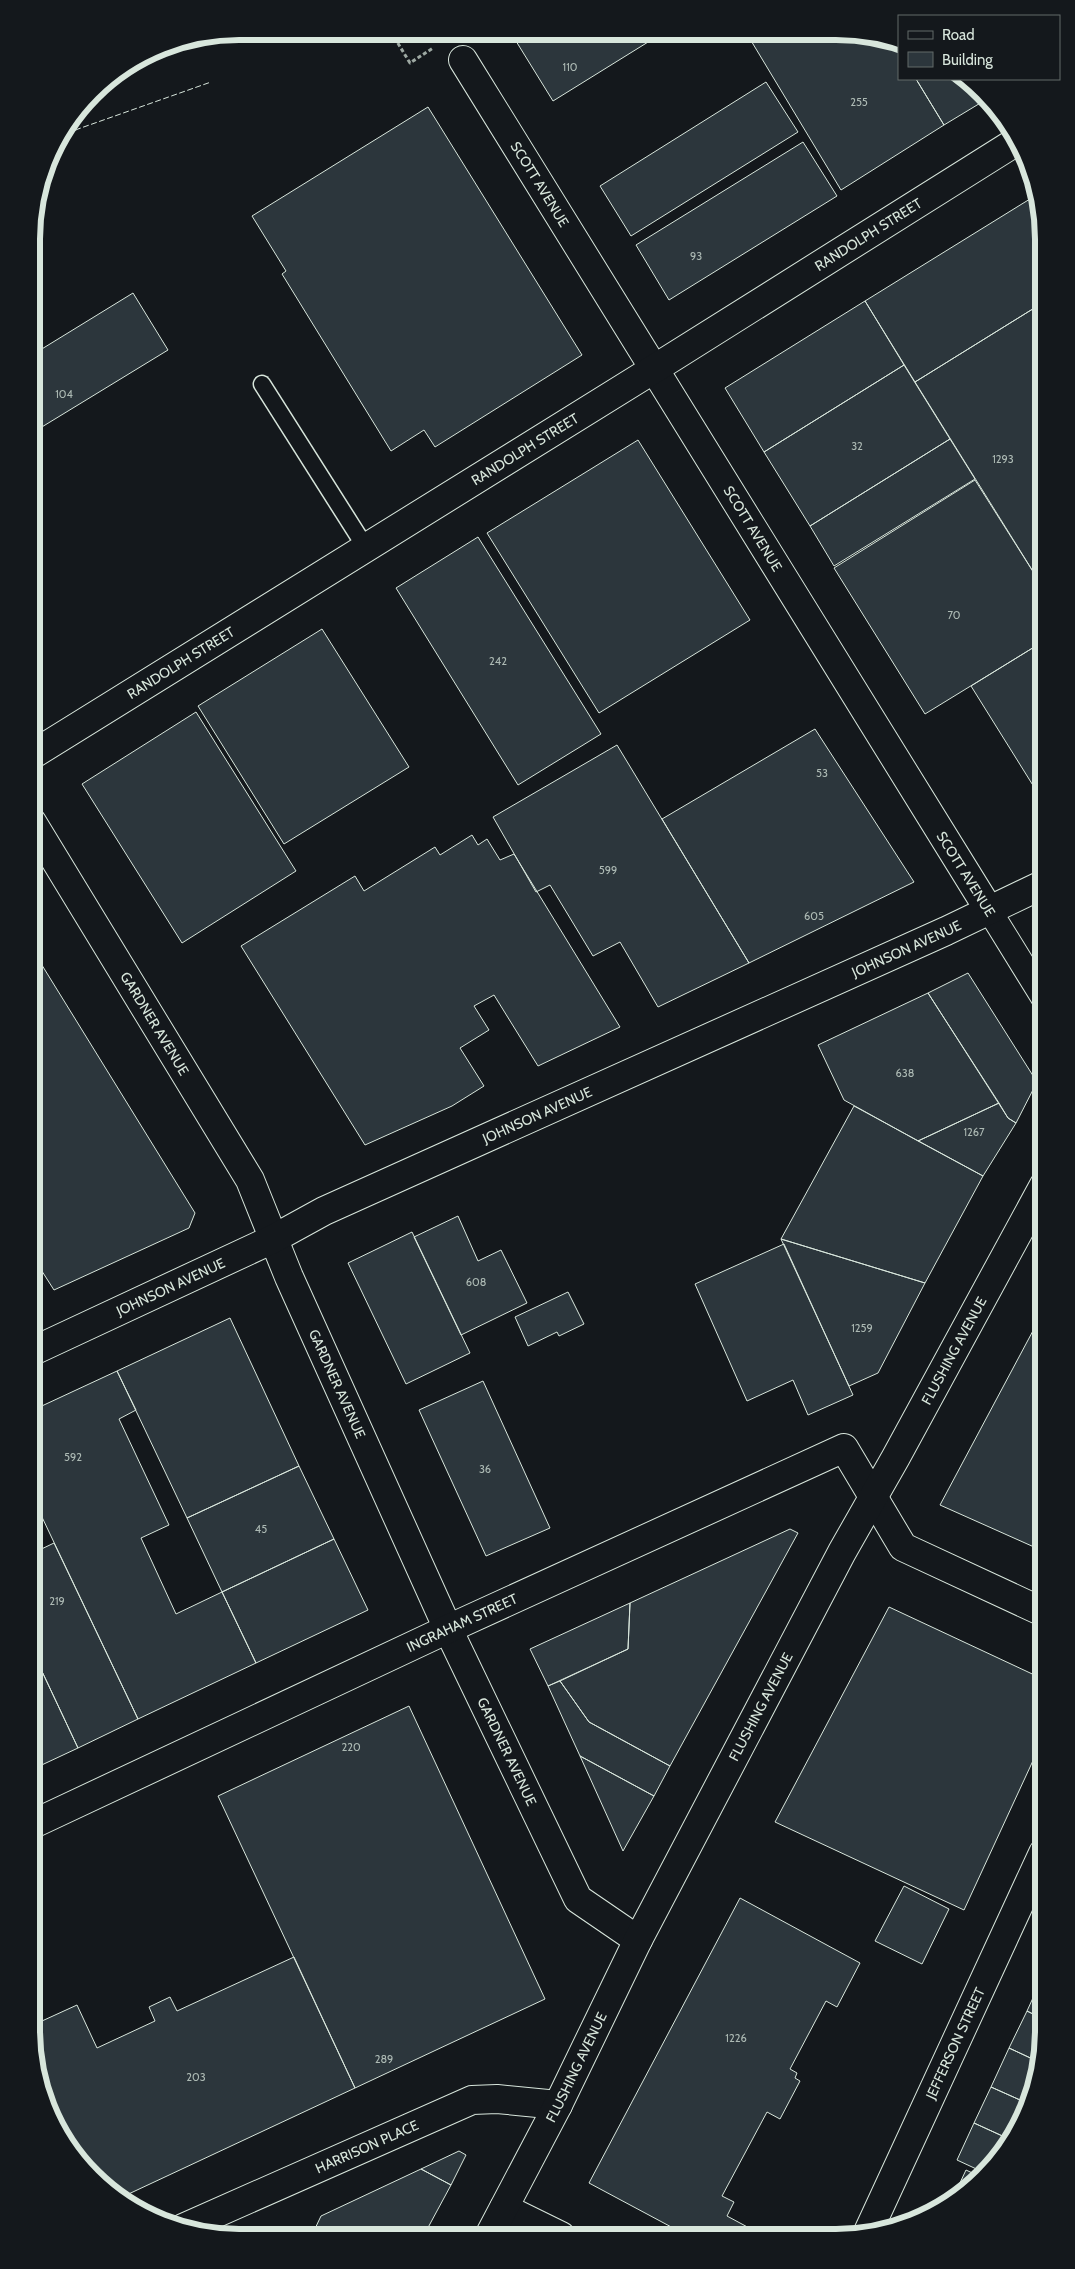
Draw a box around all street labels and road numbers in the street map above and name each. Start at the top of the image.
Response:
street label: SCOTT AVENUE [507,138,573,230]
street label: RANDOLPH STREET [811,194,926,275]
street label: RANDOLPH STREET [468,409,582,489]
street label: SCOTT AVENUE [720,482,786,575]
street label: RANDOLPH STREET [124,622,238,703]
street label: SCOTT AVENUE [933,828,999,920]
street label: JOHNSON AVENUE [848,916,964,982]
street label: GARDNER AVENUE [116,969,193,1079]
street label: JOHNSON AVENUE [479,1083,595,1148]
street label: JOHNSON AVENUE [112,1254,228,1320]
street label: FLUSHING AVENUE [917,1293,991,1408]
street label: GARDNER AVENUE [305,1326,370,1442]
street label: INGRAHAM STREET [404,1589,521,1656]
street label: FLUSHING AVENUE [725,1649,797,1764]
street label: GARDNER AVENUE [473,1695,541,1809]
street label: JEFFERSON STREET [921,1984,989,2103]
street label: FLUSHING AVENUE [542,2009,611,2125]
street label: HARRISON PLACE [312,2116,421,2177]

